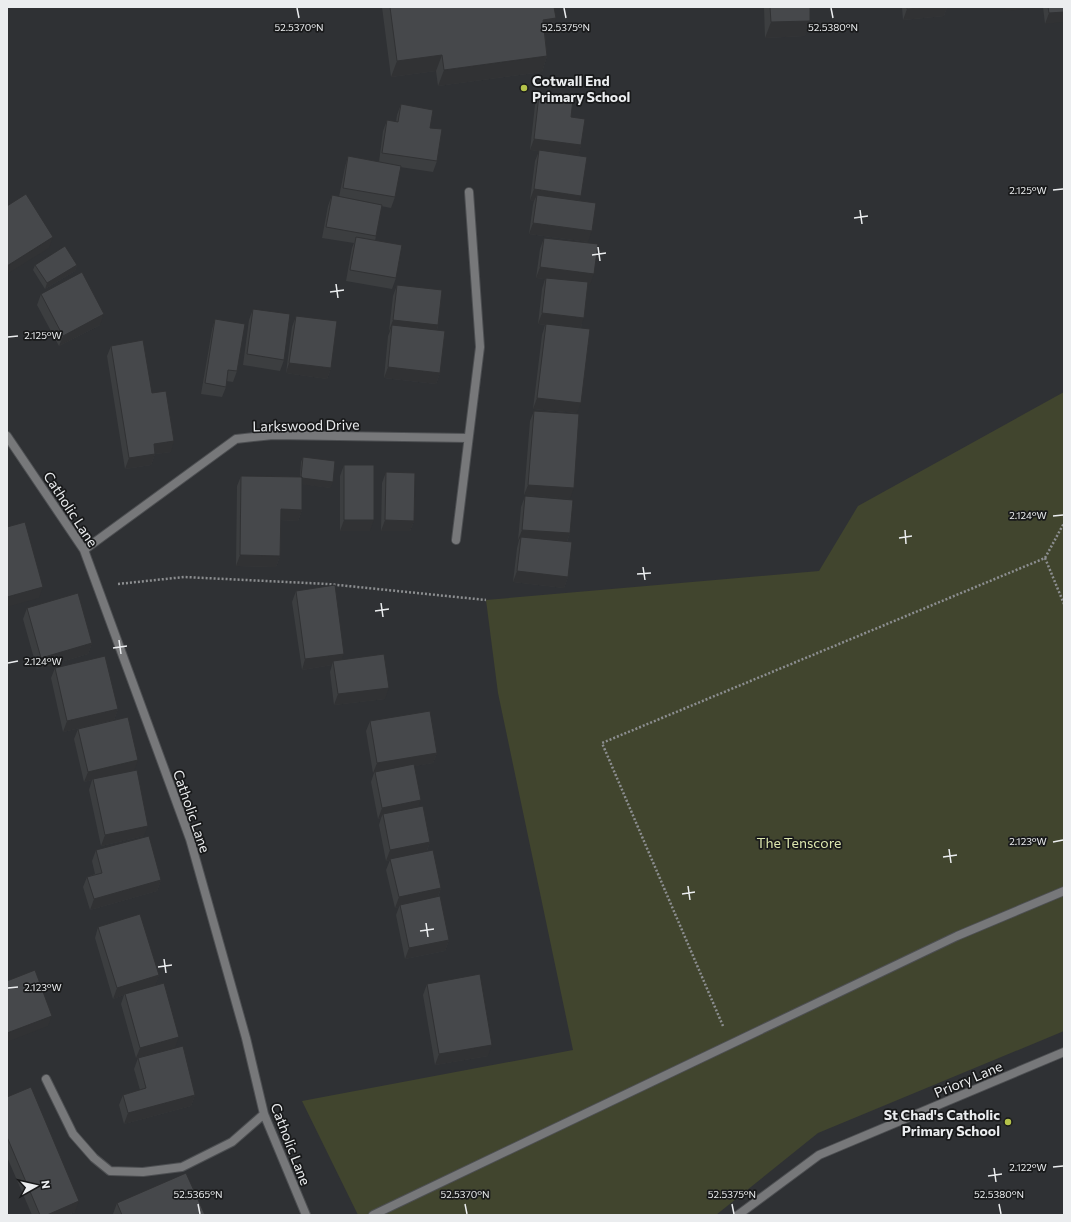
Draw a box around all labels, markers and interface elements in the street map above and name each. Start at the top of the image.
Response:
text: 52.5370°N [274,21,324,33]
text: 52.5375°N [542,21,590,33]
text: 52.5380°N [808,21,858,33]
place label: Cotwall End Primary School [532,72,630,105]
marker: Cotwall End Primary School [519,83,529,93]
text: 2.125°W [1009,184,1047,196]
text: 2.125°W [24,329,62,341]
street label: Larkswood Drive [252,416,360,434]
street label: Catholic Lane [40,468,102,550]
text: 2.124°W [1009,509,1047,521]
text: 2.124°W [24,655,62,667]
street label: Catholic Lane [170,767,214,855]
park label: The Tenscore [757,834,841,851]
text: 2.123°W [1009,835,1047,847]
text: 2.123°W [24,981,62,993]
street label: Priory Lane [931,1057,1005,1101]
street label: Catholic Lane [268,1101,314,1187]
place label: St Chad's Catholic Primary School [884,1106,1000,1139]
marker: St Chad's Catholic Primary School [1003,1117,1013,1127]
text: 2.122°W [1009,1161,1047,1173]
north arrow [16,1166,56,1206]
text: N [39,1180,53,1190]
text: 52.5365°N [173,1188,223,1200]
text: 52.5370°N [440,1188,490,1200]
text: 52.5375°N [708,1188,756,1200]
text: 52.5380°N [974,1188,1024,1200]

